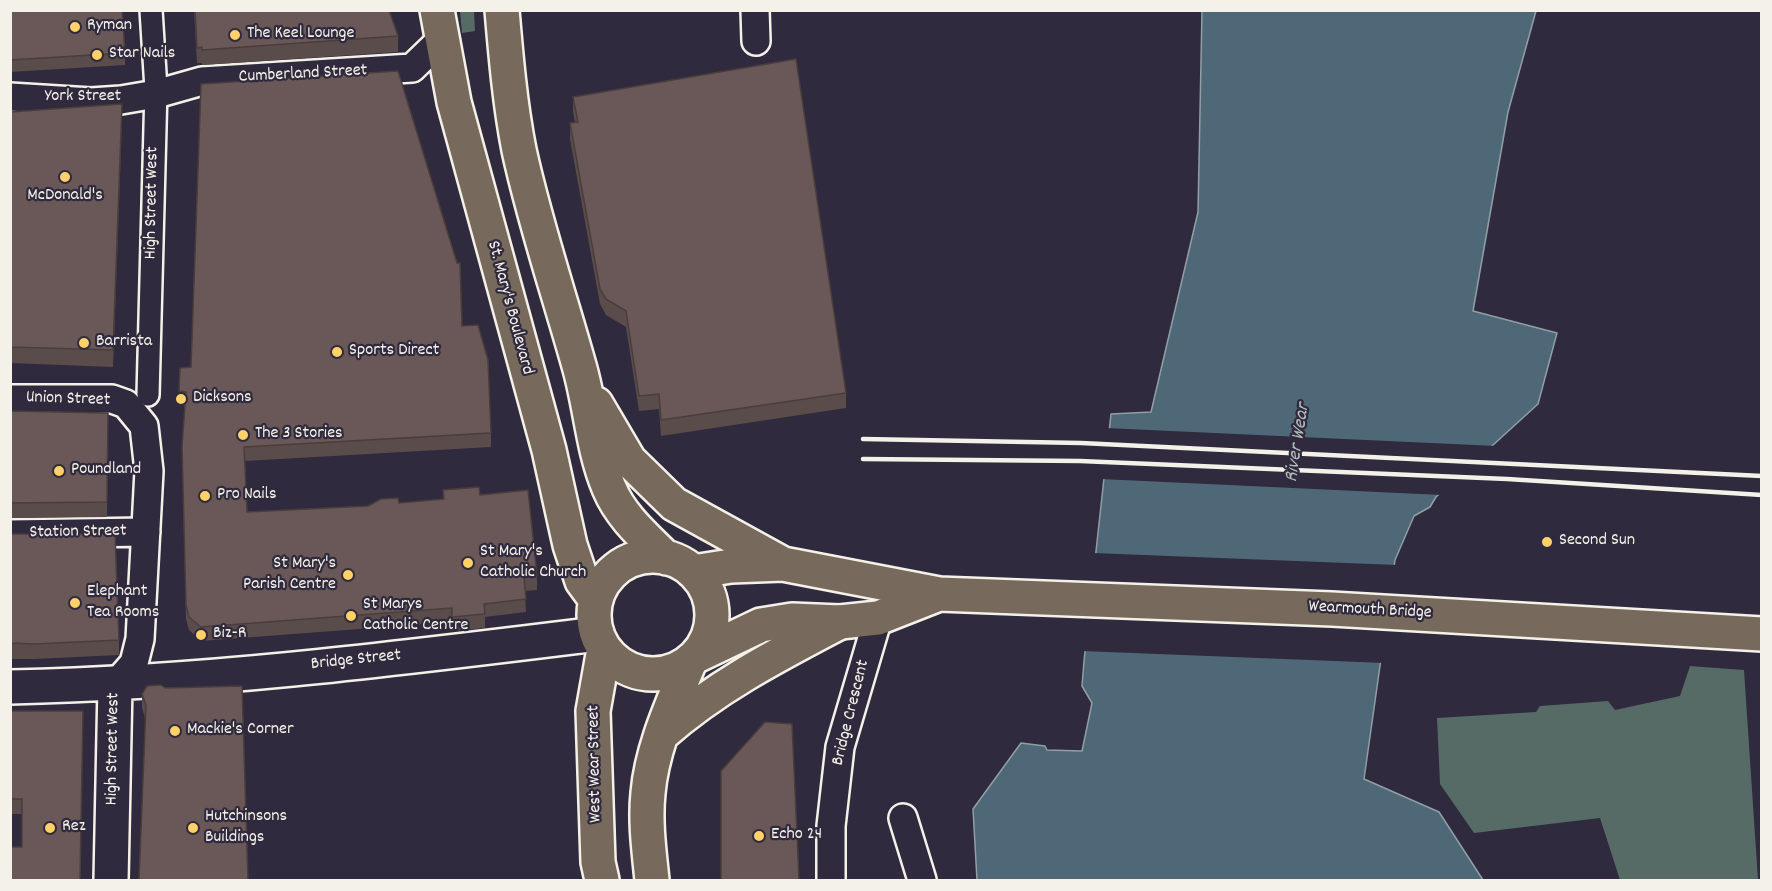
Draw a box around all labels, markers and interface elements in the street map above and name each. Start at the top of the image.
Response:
place label: Ryman [87,16,132,38]
marker: Ryman [68,20,82,34]
place label: The Keel Lounge [247,24,354,46]
marker: The Keel Lounge [228,28,242,42]
place label: Star Nails [109,44,175,66]
marker: Star Nails [90,48,104,62]
street label: Cumberland Street [238,61,368,89]
street label: York Street [45,87,121,109]
street label: High Street West [141,146,165,260]
marker: McDonald's [58,170,72,184]
place label: McDonald's [27,186,103,208]
street label: St. Mary's Boulevard [481,239,537,377]
place label: Barrista [96,332,152,354]
marker: Barrista [77,336,91,350]
place label: Sports Direct [349,341,439,363]
marker: Sports Direct [330,345,344,359]
street label: Union Street [25,388,111,412]
place label: Dicksons [193,388,252,410]
marker: Dicksons [174,392,188,406]
water label: River Wear [1281,402,1317,484]
place label: The 3 Stories [255,424,343,446]
marker: The 3 Stories [236,428,250,442]
place label: Poundland [71,460,141,482]
marker: Poundland [52,464,66,478]
place label: Pro Nails [217,485,276,507]
marker: Pro Nails [198,489,212,503]
street label: Station Street [29,521,127,545]
place label: Second Sun [1559,531,1635,553]
marker: Second Sun [1540,535,1554,549]
place label: St Mary's Catholic Church [480,542,586,584]
place label: St Mary's Parish Centre [243,554,336,596]
marker: St Mary's Catholic Church [461,556,475,570]
marker: St Mary's Parish Centre [341,568,355,582]
place label: Elephant Tea Rooms [87,582,159,624]
place label: St Marys Catholic Centre [363,595,469,638]
marker: Elephant Tea Rooms [68,596,82,610]
street label: Wearmouth Bridge [1308,597,1432,625]
marker: St Marys Catholic Centre [344,609,358,623]
place label: Biz-R [213,624,247,646]
marker: Biz-R [194,628,208,642]
street label: Bridge Street [310,646,402,676]
street label: Bridge Crescent [828,658,876,768]
street label: High Street West [102,692,126,806]
street label: West Wear Street [584,705,608,823]
place label: Mackie's Corner [187,720,294,742]
marker: Mackie's Corner [168,724,182,738]
place label: Hutchinsons Buildings [205,807,287,850]
place label: Rez [62,817,86,839]
marker: Rez [43,821,57,835]
marker: Hutchinsons Buildings [186,821,200,835]
place label: Echo 24 [771,825,822,847]
marker: Echo 24 [752,829,766,843]

